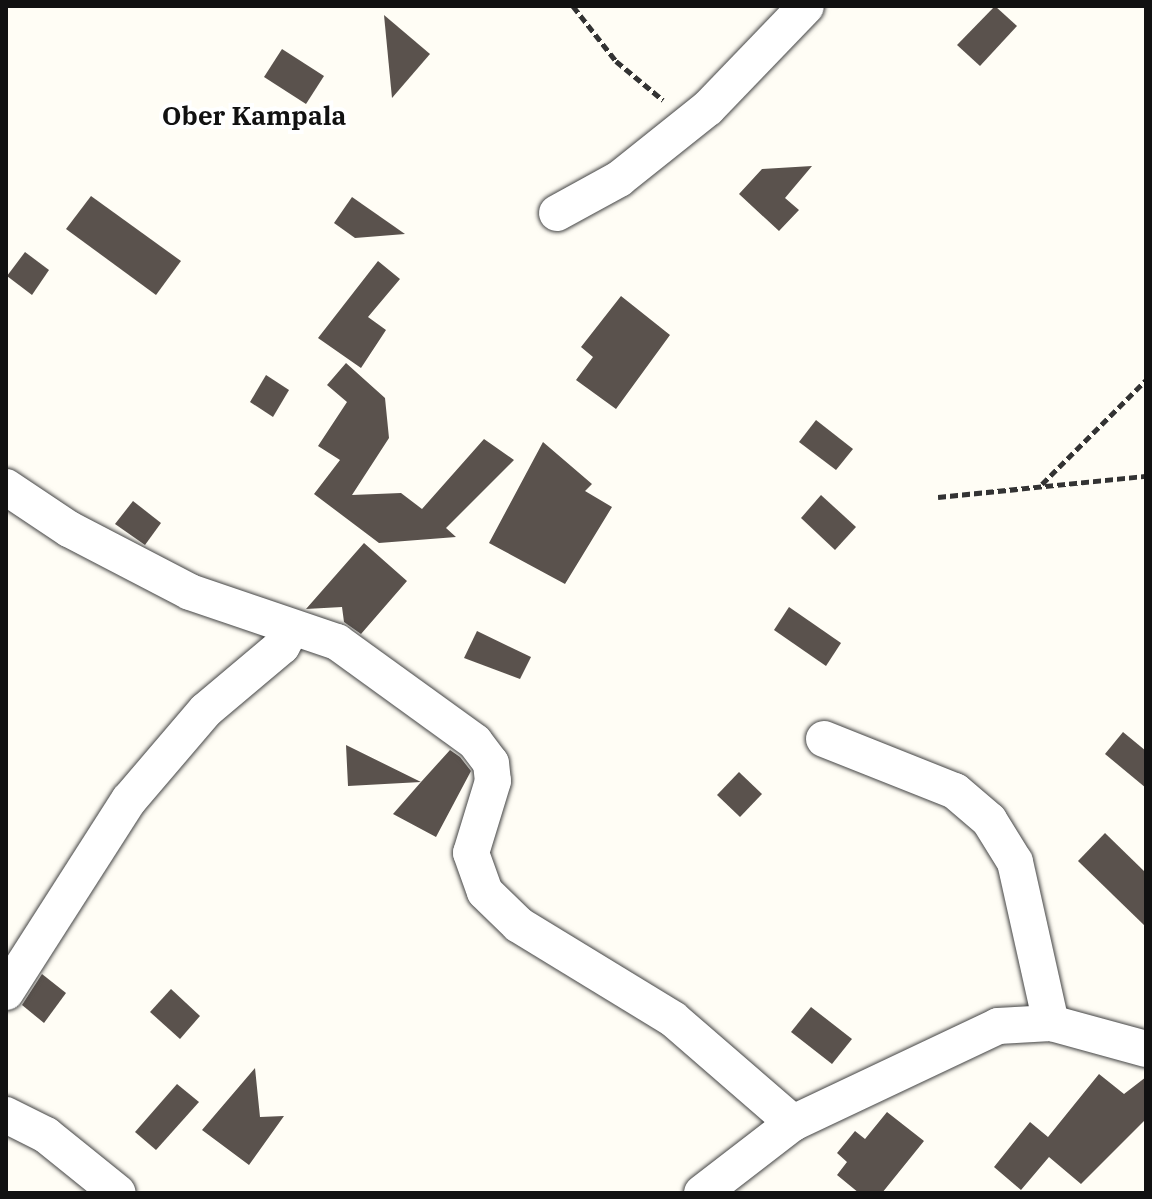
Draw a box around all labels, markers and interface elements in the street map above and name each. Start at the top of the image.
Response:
district label: Ober Kampala [162,100,346,132]

